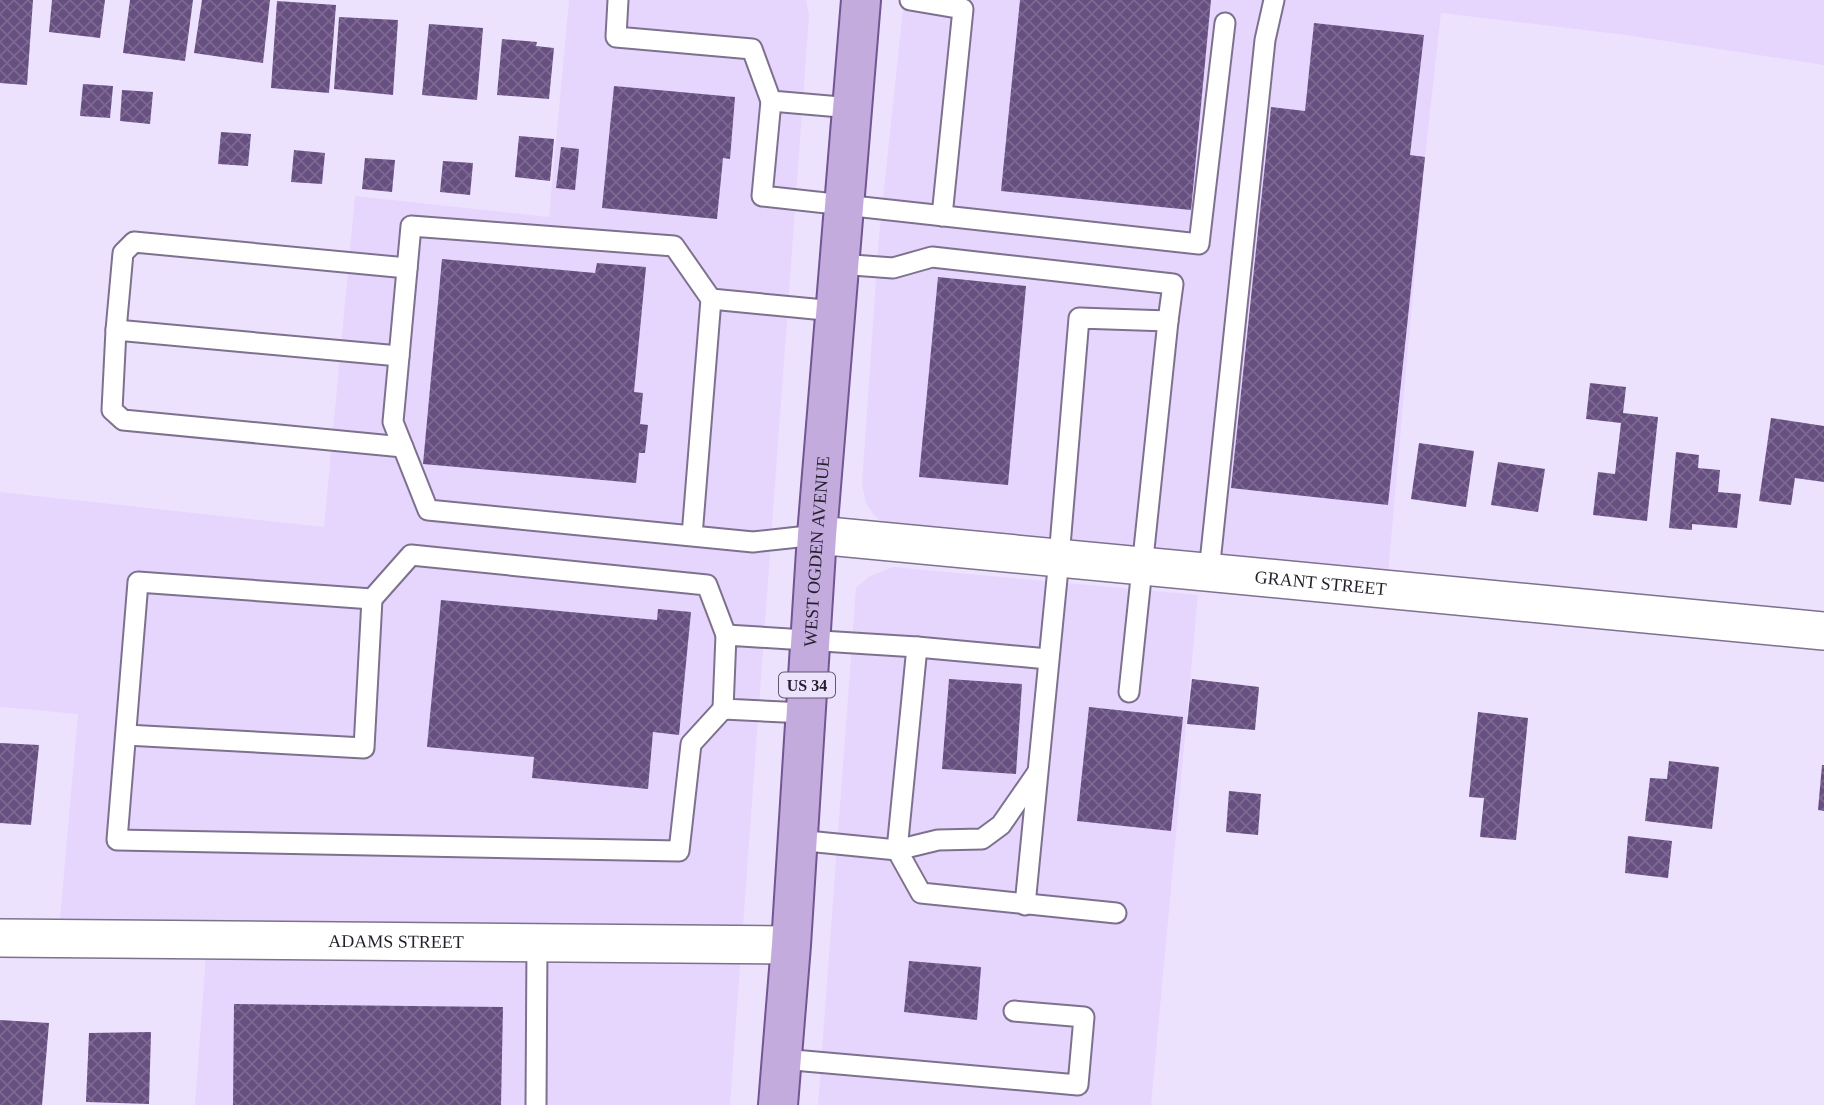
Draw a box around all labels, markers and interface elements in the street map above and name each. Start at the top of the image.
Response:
street label: WEST OGDEN AVENUE [800,455,833,647]
street label: GRANT STREET [1254,567,1387,599]
road number: US 34 [779,672,835,698]
street label: ADAMS STREET [328,931,464,952]

